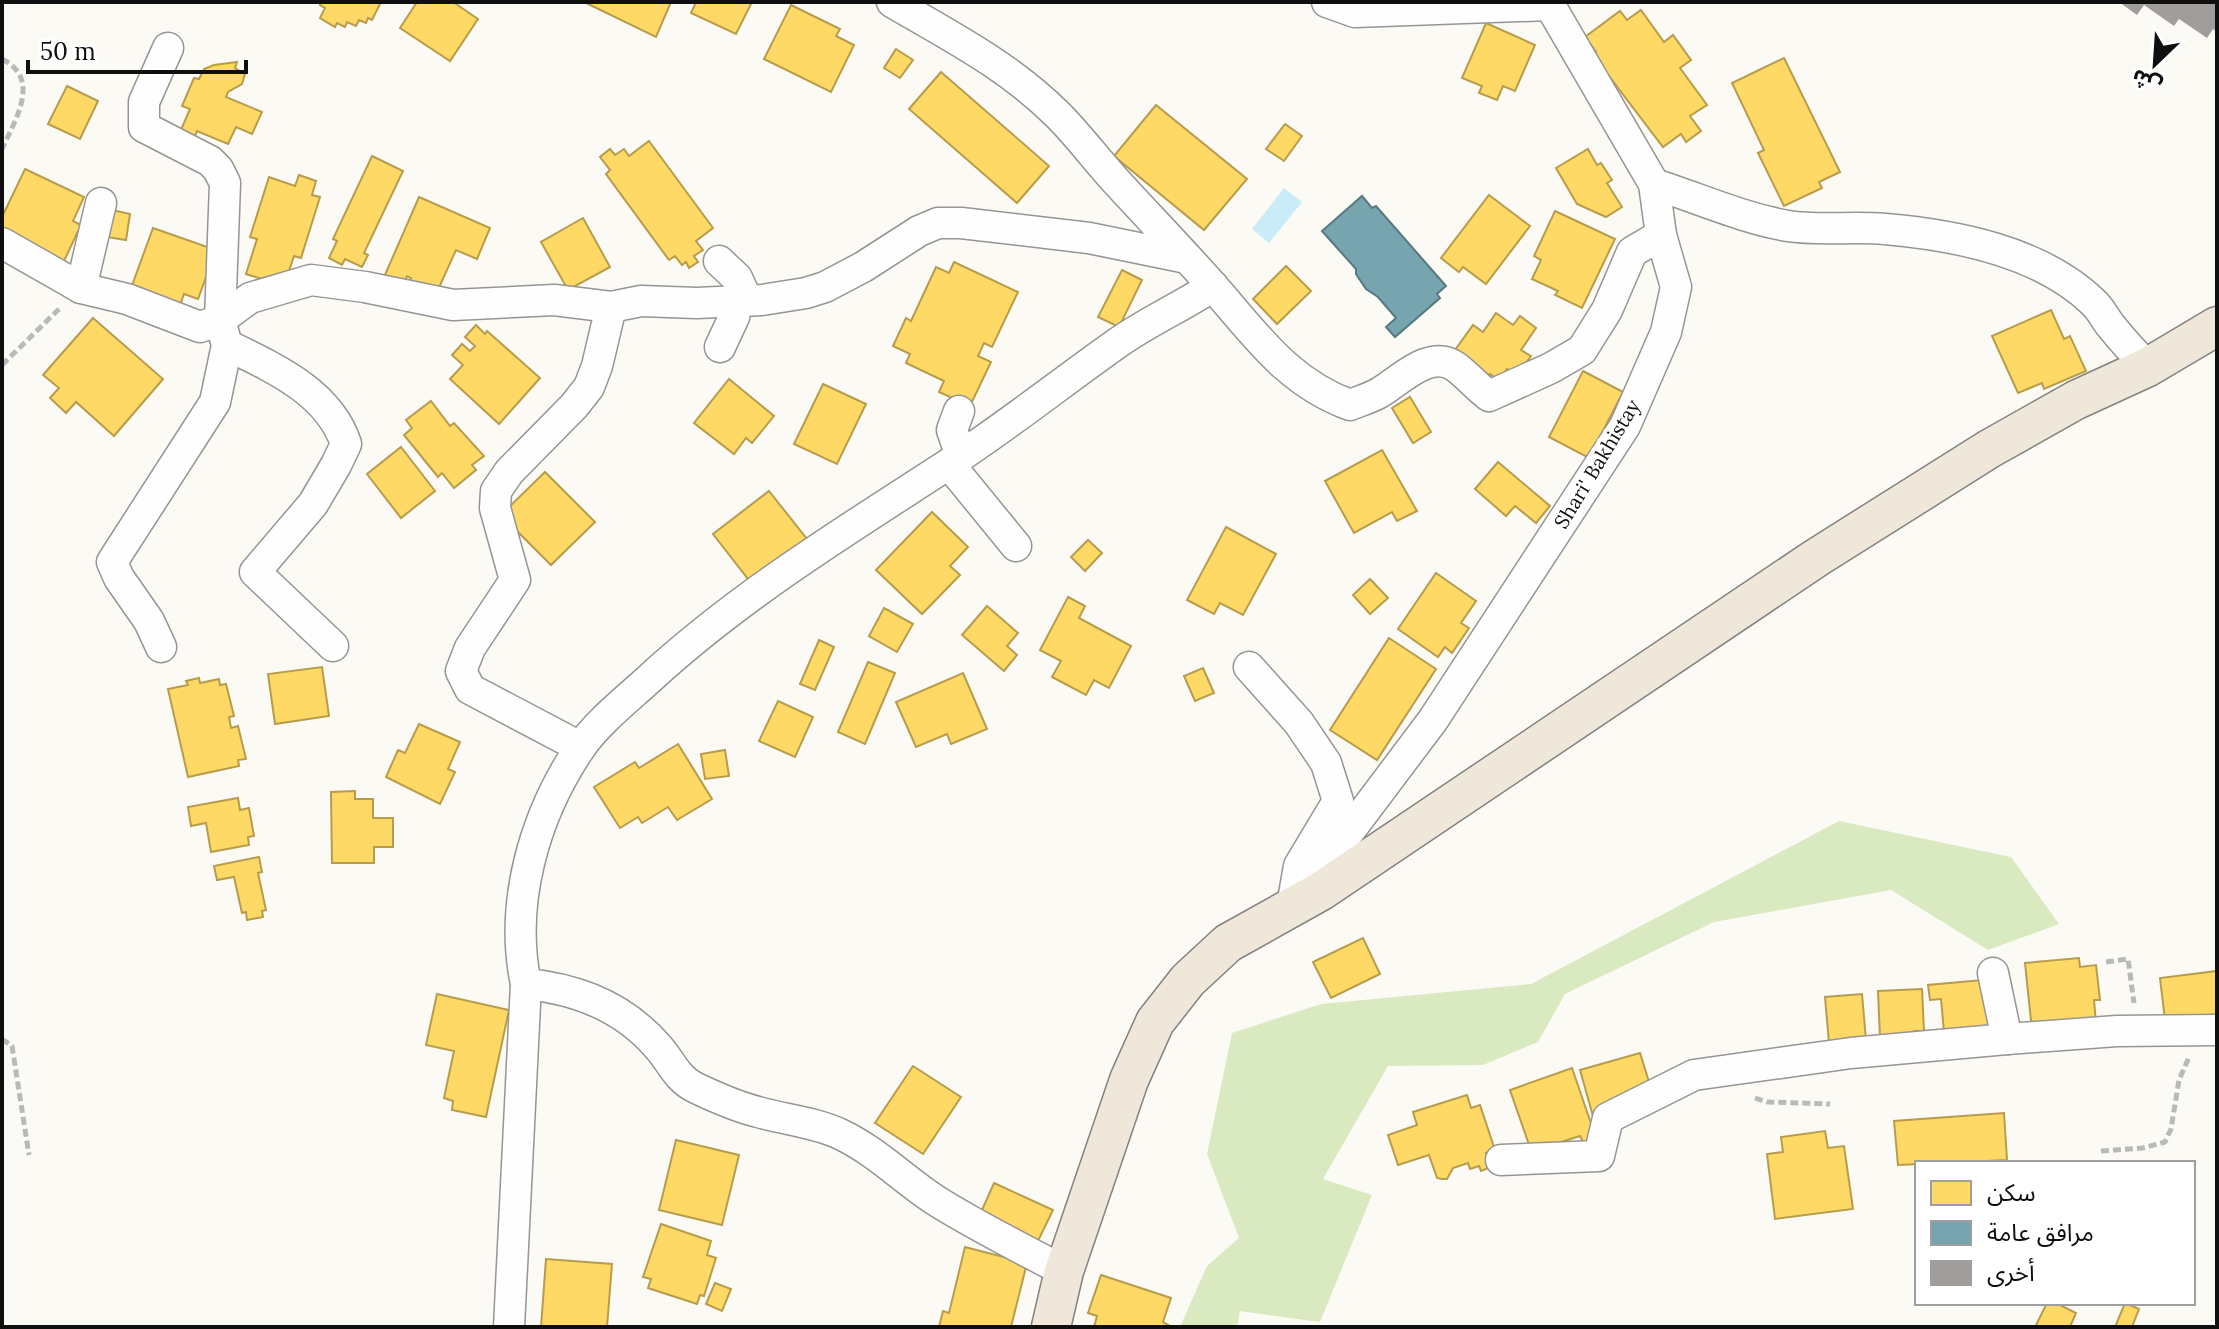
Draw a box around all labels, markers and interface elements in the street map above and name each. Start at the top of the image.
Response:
scale bar [28,24,246,74]
north arrow [2115,24,2195,104]
text: 50 m [40,36,96,67]
text: ش [2127,63,2166,101]
street label: Shari' Bakhistay [1548,394,1645,533]
legend [1915,1161,2195,1305]
text: سكن [1987,1177,2036,1208]
text: مرافق عامة [1987,1217,2094,1248]
text: أخرى [1987,1257,2035,1288]

